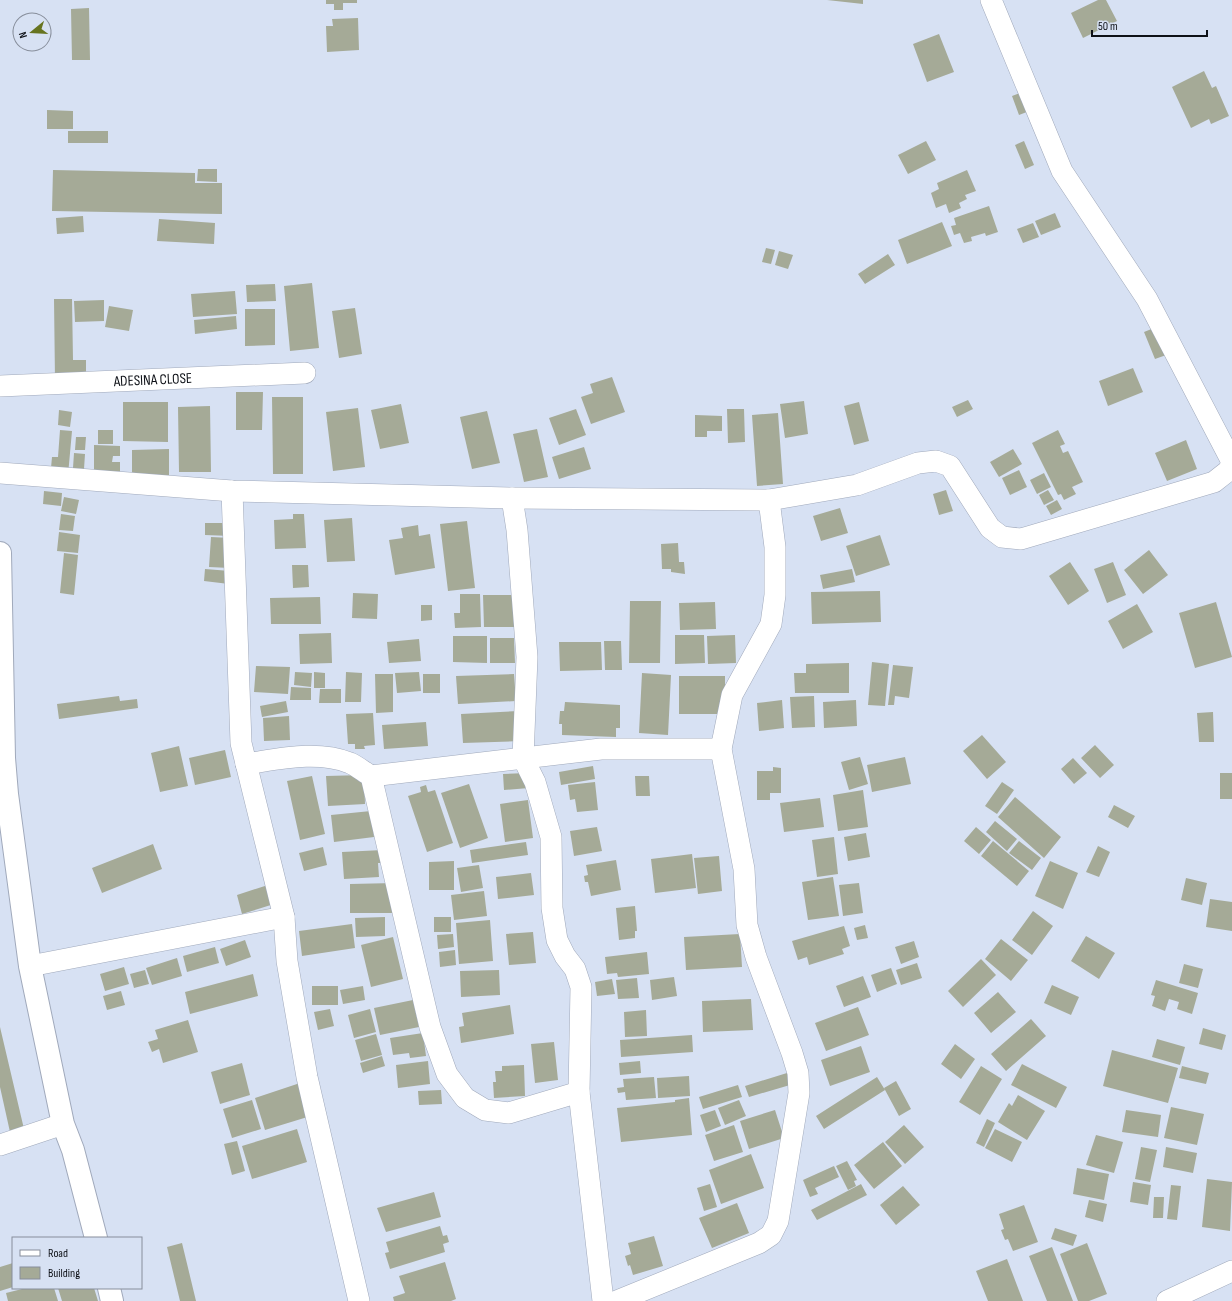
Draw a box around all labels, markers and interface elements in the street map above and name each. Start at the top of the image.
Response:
north arrow [12,12,52,52]
scale bar [1092,12,1207,38]
text: 50 m [1098,19,1118,34]
text: N [16,30,30,40]
street label: ADESINA CLOSE [112,369,192,391]
legend [12,1237,142,1289]
text: Road [48,1246,68,1261]
text: Building [48,1266,80,1281]

